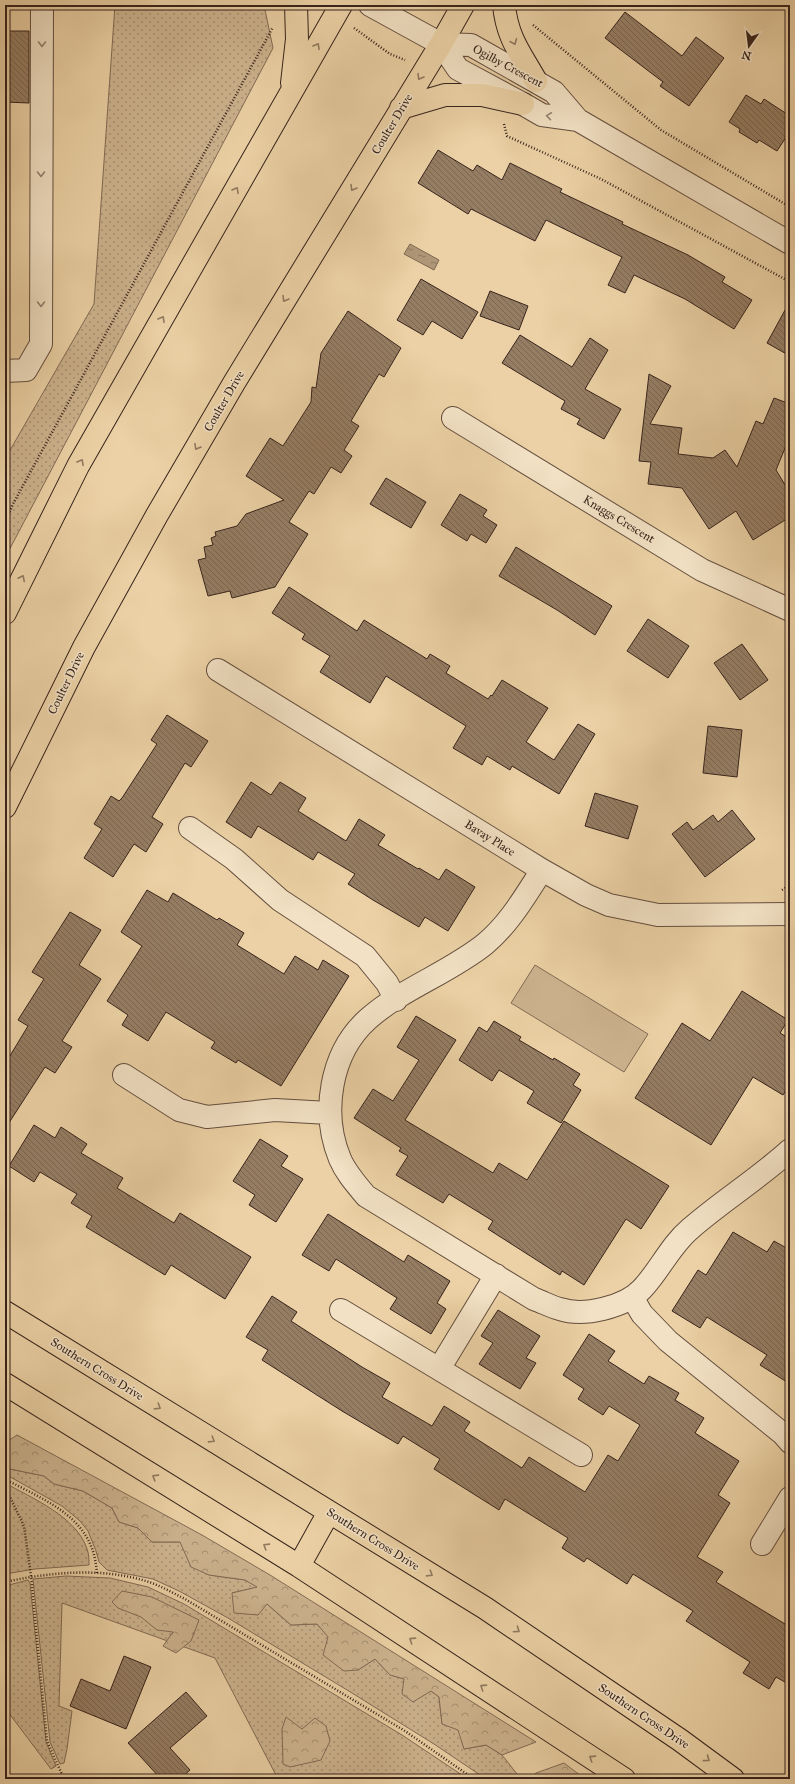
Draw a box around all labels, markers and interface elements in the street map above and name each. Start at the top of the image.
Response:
north arrow [729,26,769,66]
one-way arrow [509,39,517,46]
one-way arrow [38,41,46,47]
street label: Ogilby Crescent [470,42,546,92]
one-way arrow [313,43,320,50]
text: N [740,48,753,63]
one-way arrow [418,73,425,80]
street label: Coulter Drive [368,91,416,157]
one-way arrow [546,112,552,121]
one-way arrow [37,171,45,177]
one-way arrow [350,184,357,191]
one-way arrow [232,186,239,194]
one-way arrow [282,295,290,302]
one-way arrow [37,301,45,307]
one-way arrow [157,316,164,324]
street label: Coulter Drive [201,368,247,434]
one-way arrow [194,443,201,450]
one-way arrow [76,459,83,466]
street label: Knaggs Crescent [580,492,658,547]
one-way arrow [17,575,24,582]
street label: Coulter Drive [45,649,87,717]
street label: Bavay Place [462,817,518,859]
street label: Southern Cross Drive [48,1335,146,1403]
one-way arrow [154,1402,161,1410]
one-way arrow [208,1435,215,1443]
one-way arrow [153,1475,160,1482]
street label: Southern Cross Drive [324,1505,422,1573]
one-way arrow [263,1543,270,1550]
one-way arrow [426,1570,433,1577]
one-way arrow [513,1625,520,1632]
one-way arrow [409,1637,416,1645]
street label: Southern Cross Drive [596,1680,692,1752]
one-way arrow [480,1684,487,1691]
one-way arrow [702,1755,709,1762]
one-way arrow [589,1756,596,1763]

